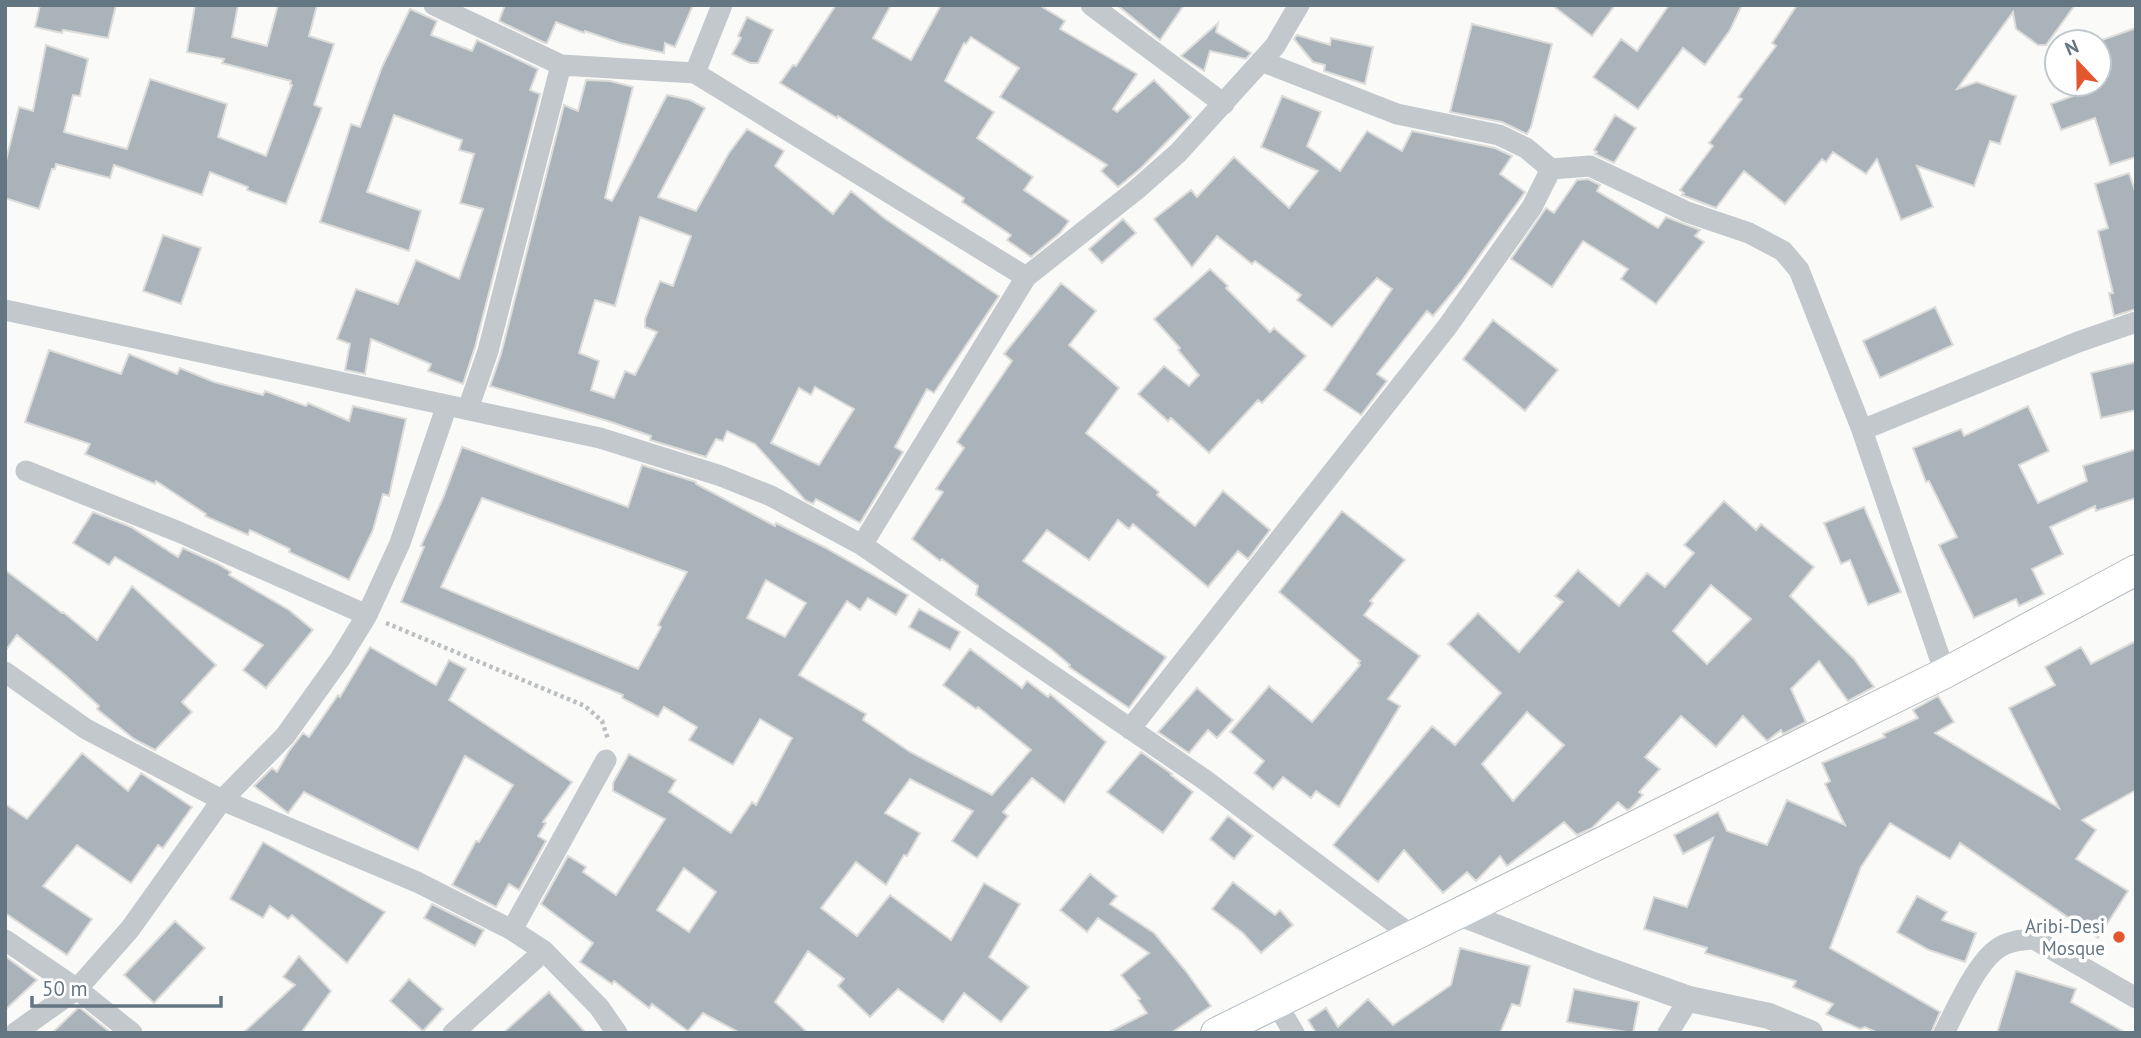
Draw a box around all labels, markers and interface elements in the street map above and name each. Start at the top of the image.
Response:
north arrow [2043,28,2113,98]
text: N [2061,34,2082,61]
place label: Aribi-Desi Mosque [2025,914,2105,960]
marker: Aribi-Desi Mosque [2111,929,2127,945]
scale bar [32,964,220,1008]
text: 50 m [42,975,88,1002]

